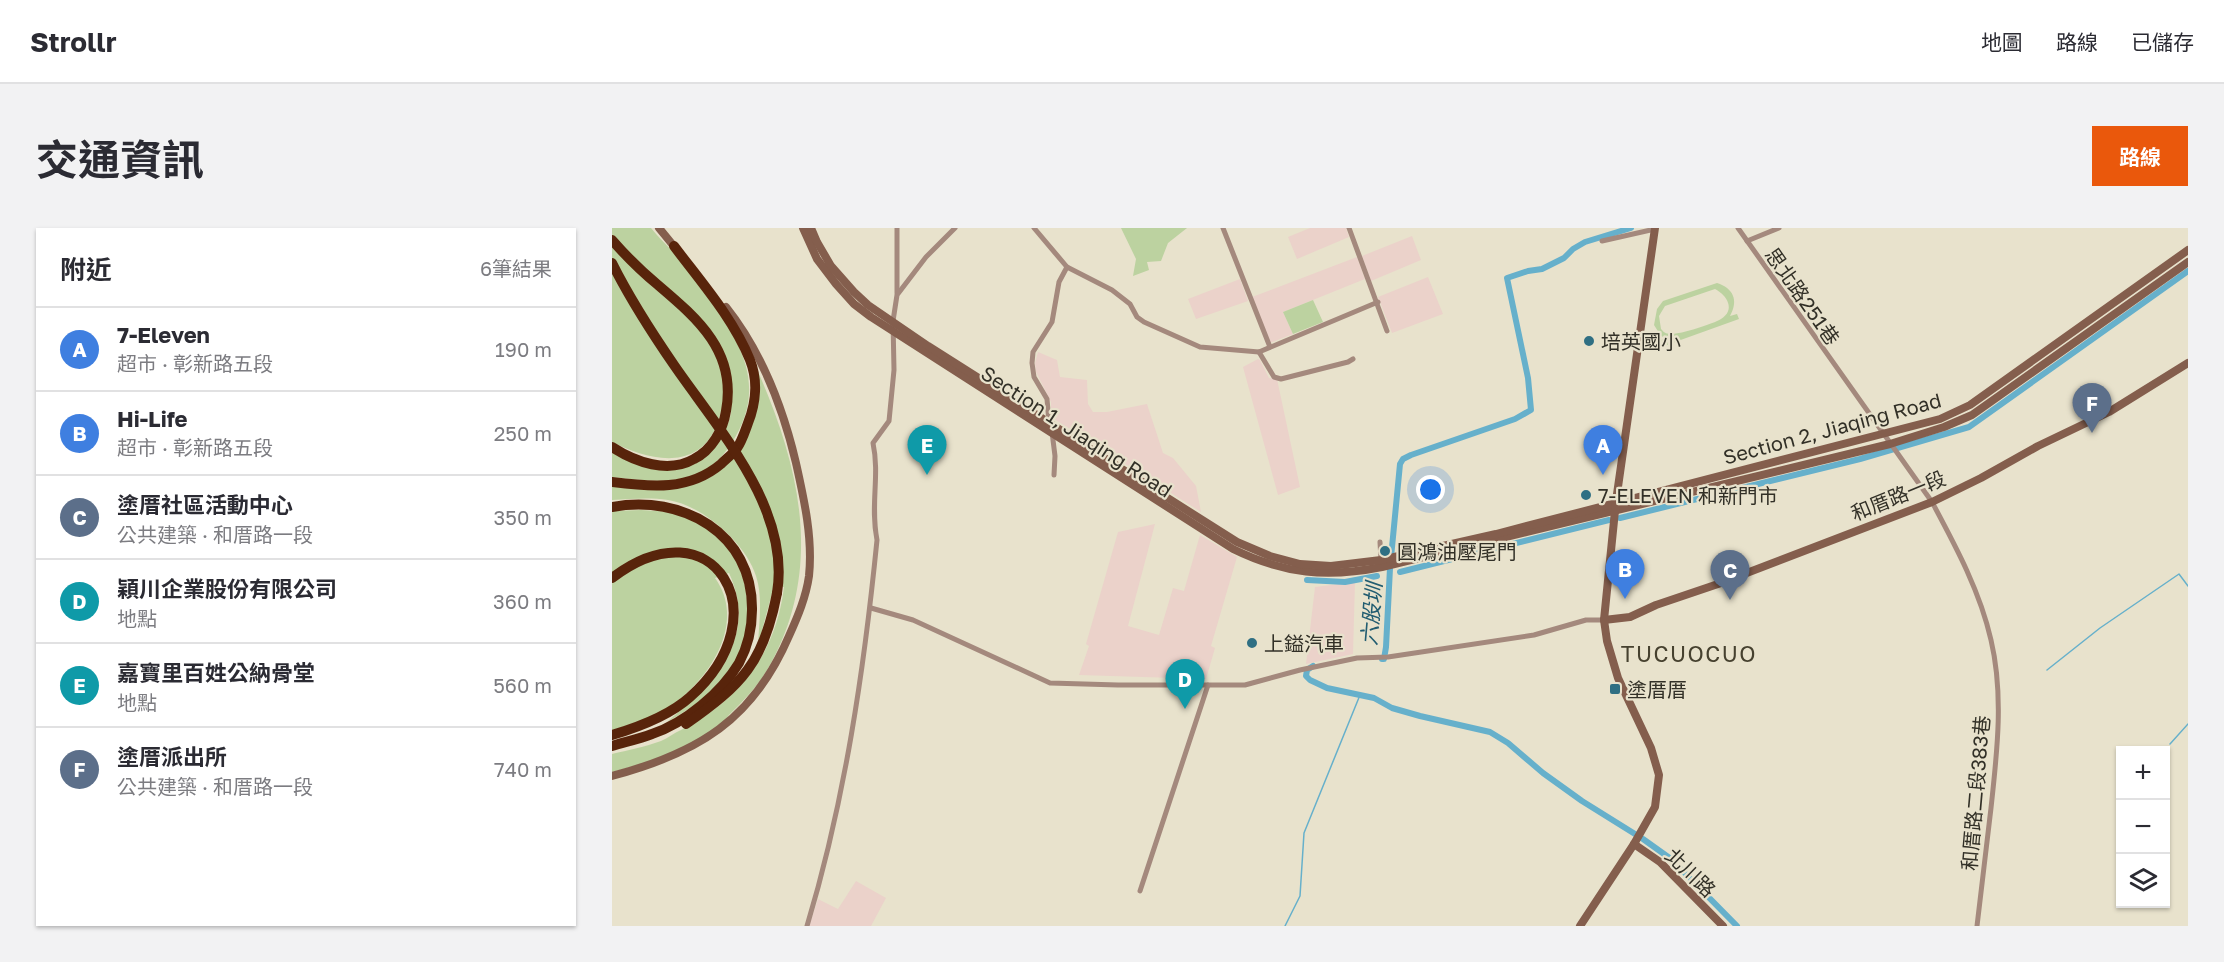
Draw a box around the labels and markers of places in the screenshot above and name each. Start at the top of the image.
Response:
place label: 培英國小 [1601,329,1681,353]
marker: 培英國小 [1582,334,1596,348]
pin: F [2072,384,2112,433]
pin: E [908,426,946,475]
pin: A [1584,426,1622,475]
place label: 7-ELEVEN 和新門市 [1598,483,1778,507]
marker: 7-ELEVEN 和新門市 [1579,488,1593,502]
place label: 圓鴻油壓尾門 [1397,539,1517,563]
marker: 圓鴻油壓尾門 [1378,544,1392,558]
pin: B [1606,550,1644,599]
pin: C [1710,550,1750,600]
place label: 上鎰汽車 [1264,631,1344,655]
marker: 上鎰汽車 [1245,636,1259,650]
pin: D [1166,660,1204,709]
place label: 塗厝厝 [1627,677,1687,701]
marker: 塗厝厝 [1608,682,1622,696]

